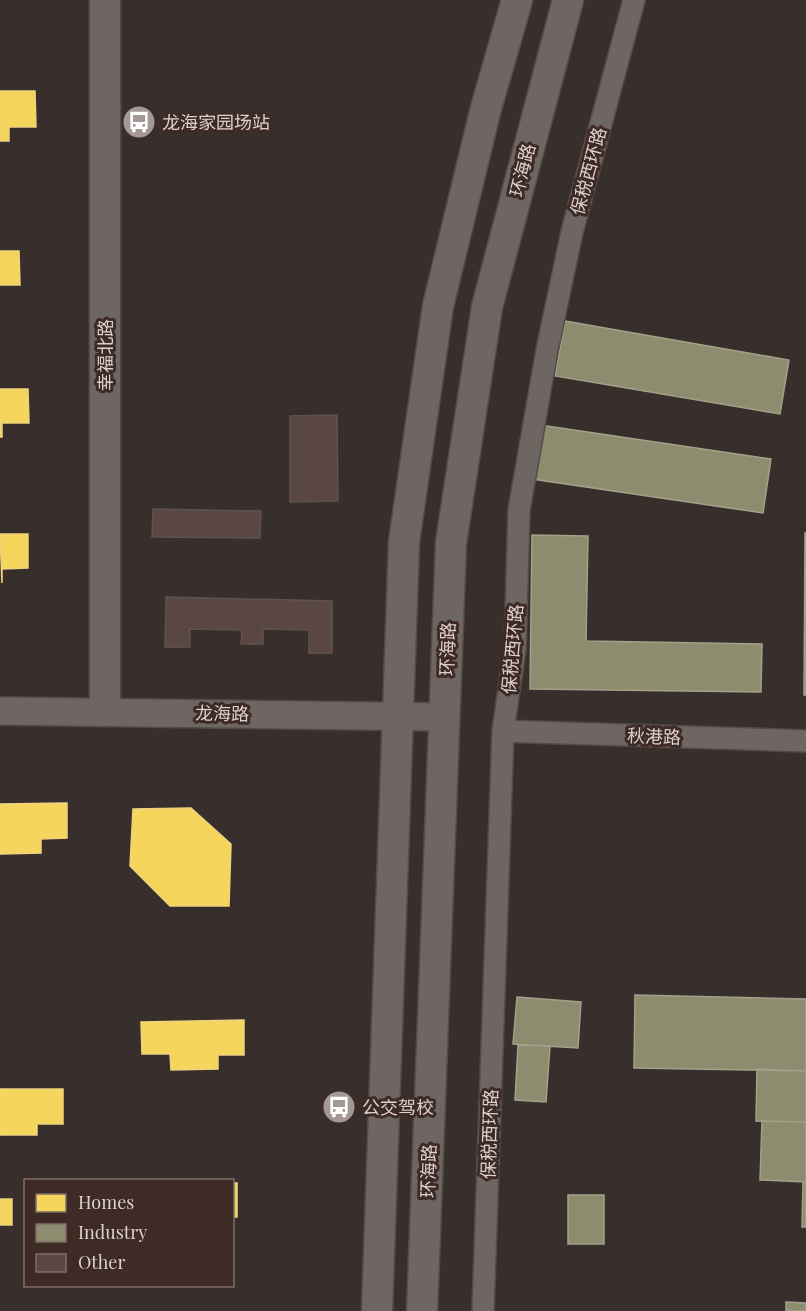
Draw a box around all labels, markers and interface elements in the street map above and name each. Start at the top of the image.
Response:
bus stop icon: 龙海家园场站 [121,104,157,140]
place label: 龙海家园场站 [162,110,270,134]
street label: 保税西环路 [565,124,611,218]
street label: 环海路 [504,141,540,199]
street label: 幸福北路 [93,319,117,391]
street label: 保税西环路 [496,603,528,695]
street label: 环海路 [434,622,460,676]
street label: 龙海路 [195,701,249,725]
street label: 秋港路 [627,723,681,749]
bus stop icon: 公交驾校 [321,1089,357,1125]
street label: 保税西环路 [475,1089,503,1179]
place label: 公交驾校 [362,1095,434,1119]
street label: 环海路 [415,1144,441,1198]
legend [24,1179,234,1287]
text: Homes [78,1190,134,1214]
text: Industry [78,1220,147,1244]
text: Other [78,1250,125,1274]

